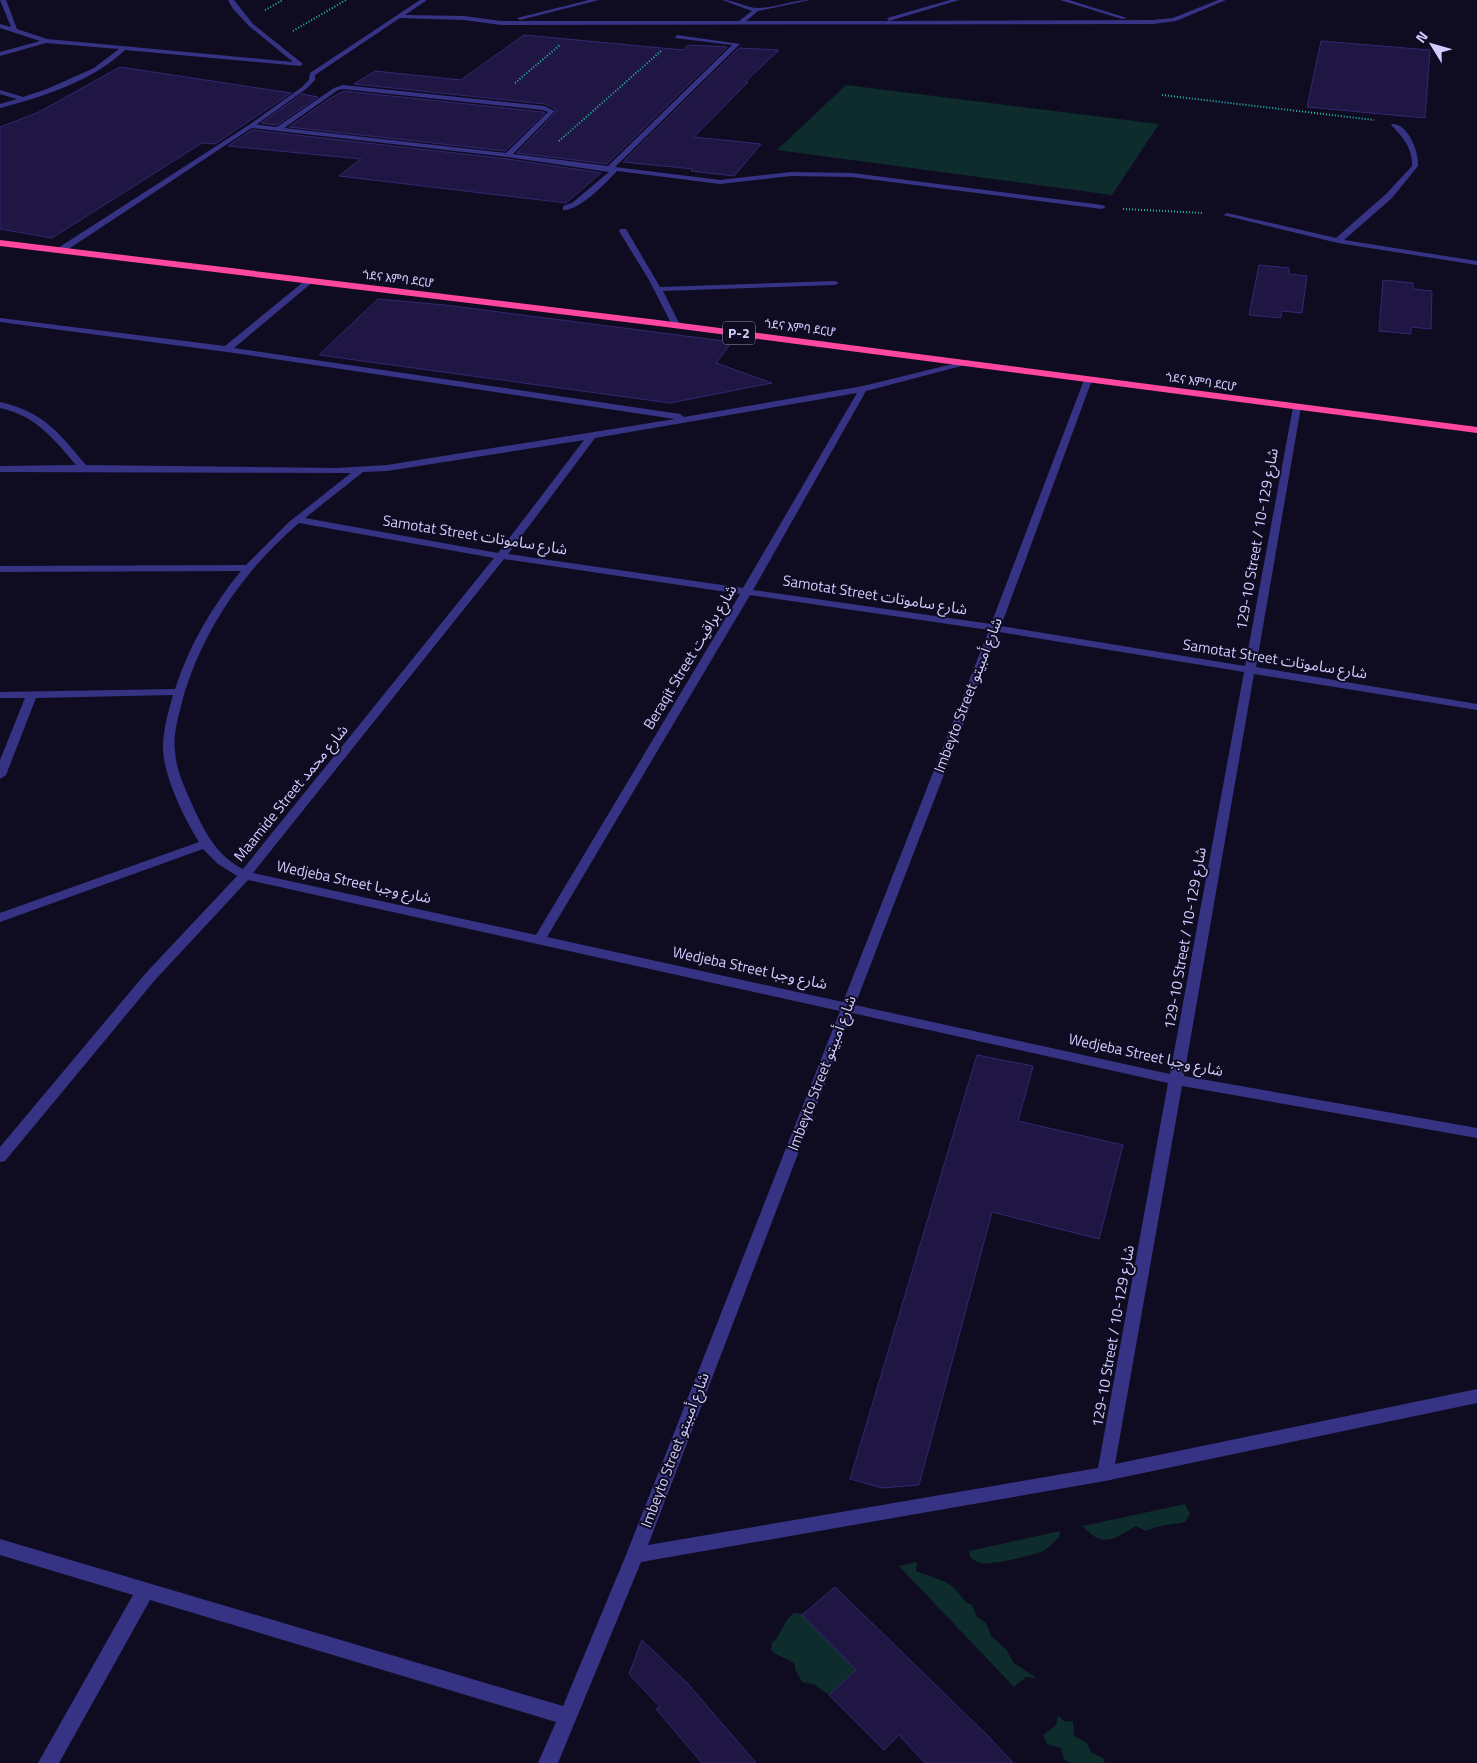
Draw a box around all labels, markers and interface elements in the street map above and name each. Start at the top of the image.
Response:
north arrow [1407,20,1457,70]
text: N [1410,27,1433,47]
street label: ጎደና እምባ ደርሆ [361,265,435,292]
street label: ጎደና እምባ ደርሆ [763,314,837,341]
road number: P-2 [723,322,755,344]
street label: ጎደና እምባ ደርሆ [1164,367,1238,396]
street label: 129-10 Street / شارع 129-10 [1229,446,1285,632]
street label: Samotat Street شارع ساموتات [381,509,569,561]
street label: Samotat Street شارع ساموتات [781,569,969,621]
street label: Beraqit Street شارع براقيت [637,580,743,734]
street label: Imbeyto Street شارع أمبيتو [927,614,1009,776]
street label: Samotat Street شارع ساموتات [1181,633,1369,685]
street label: Maamide Street شارع محمد [228,719,354,867]
street label: 129-10 Street / شارع 129-10 [1157,845,1213,1031]
street label: Wedjeba Street شارع وجبا [274,854,434,910]
street label: Wedjeba Street شارع وجبا [670,940,830,996]
street label: Imbeyto Street شارع أمبيتو [781,992,863,1154]
street label: Wedjeba Street شارع وجبا [1066,1027,1226,1083]
street label: 129-10 Street / شارع 129-10 [1085,1243,1141,1429]
street label: Imbeyto Street شارع أمبيتو [634,1369,716,1531]

